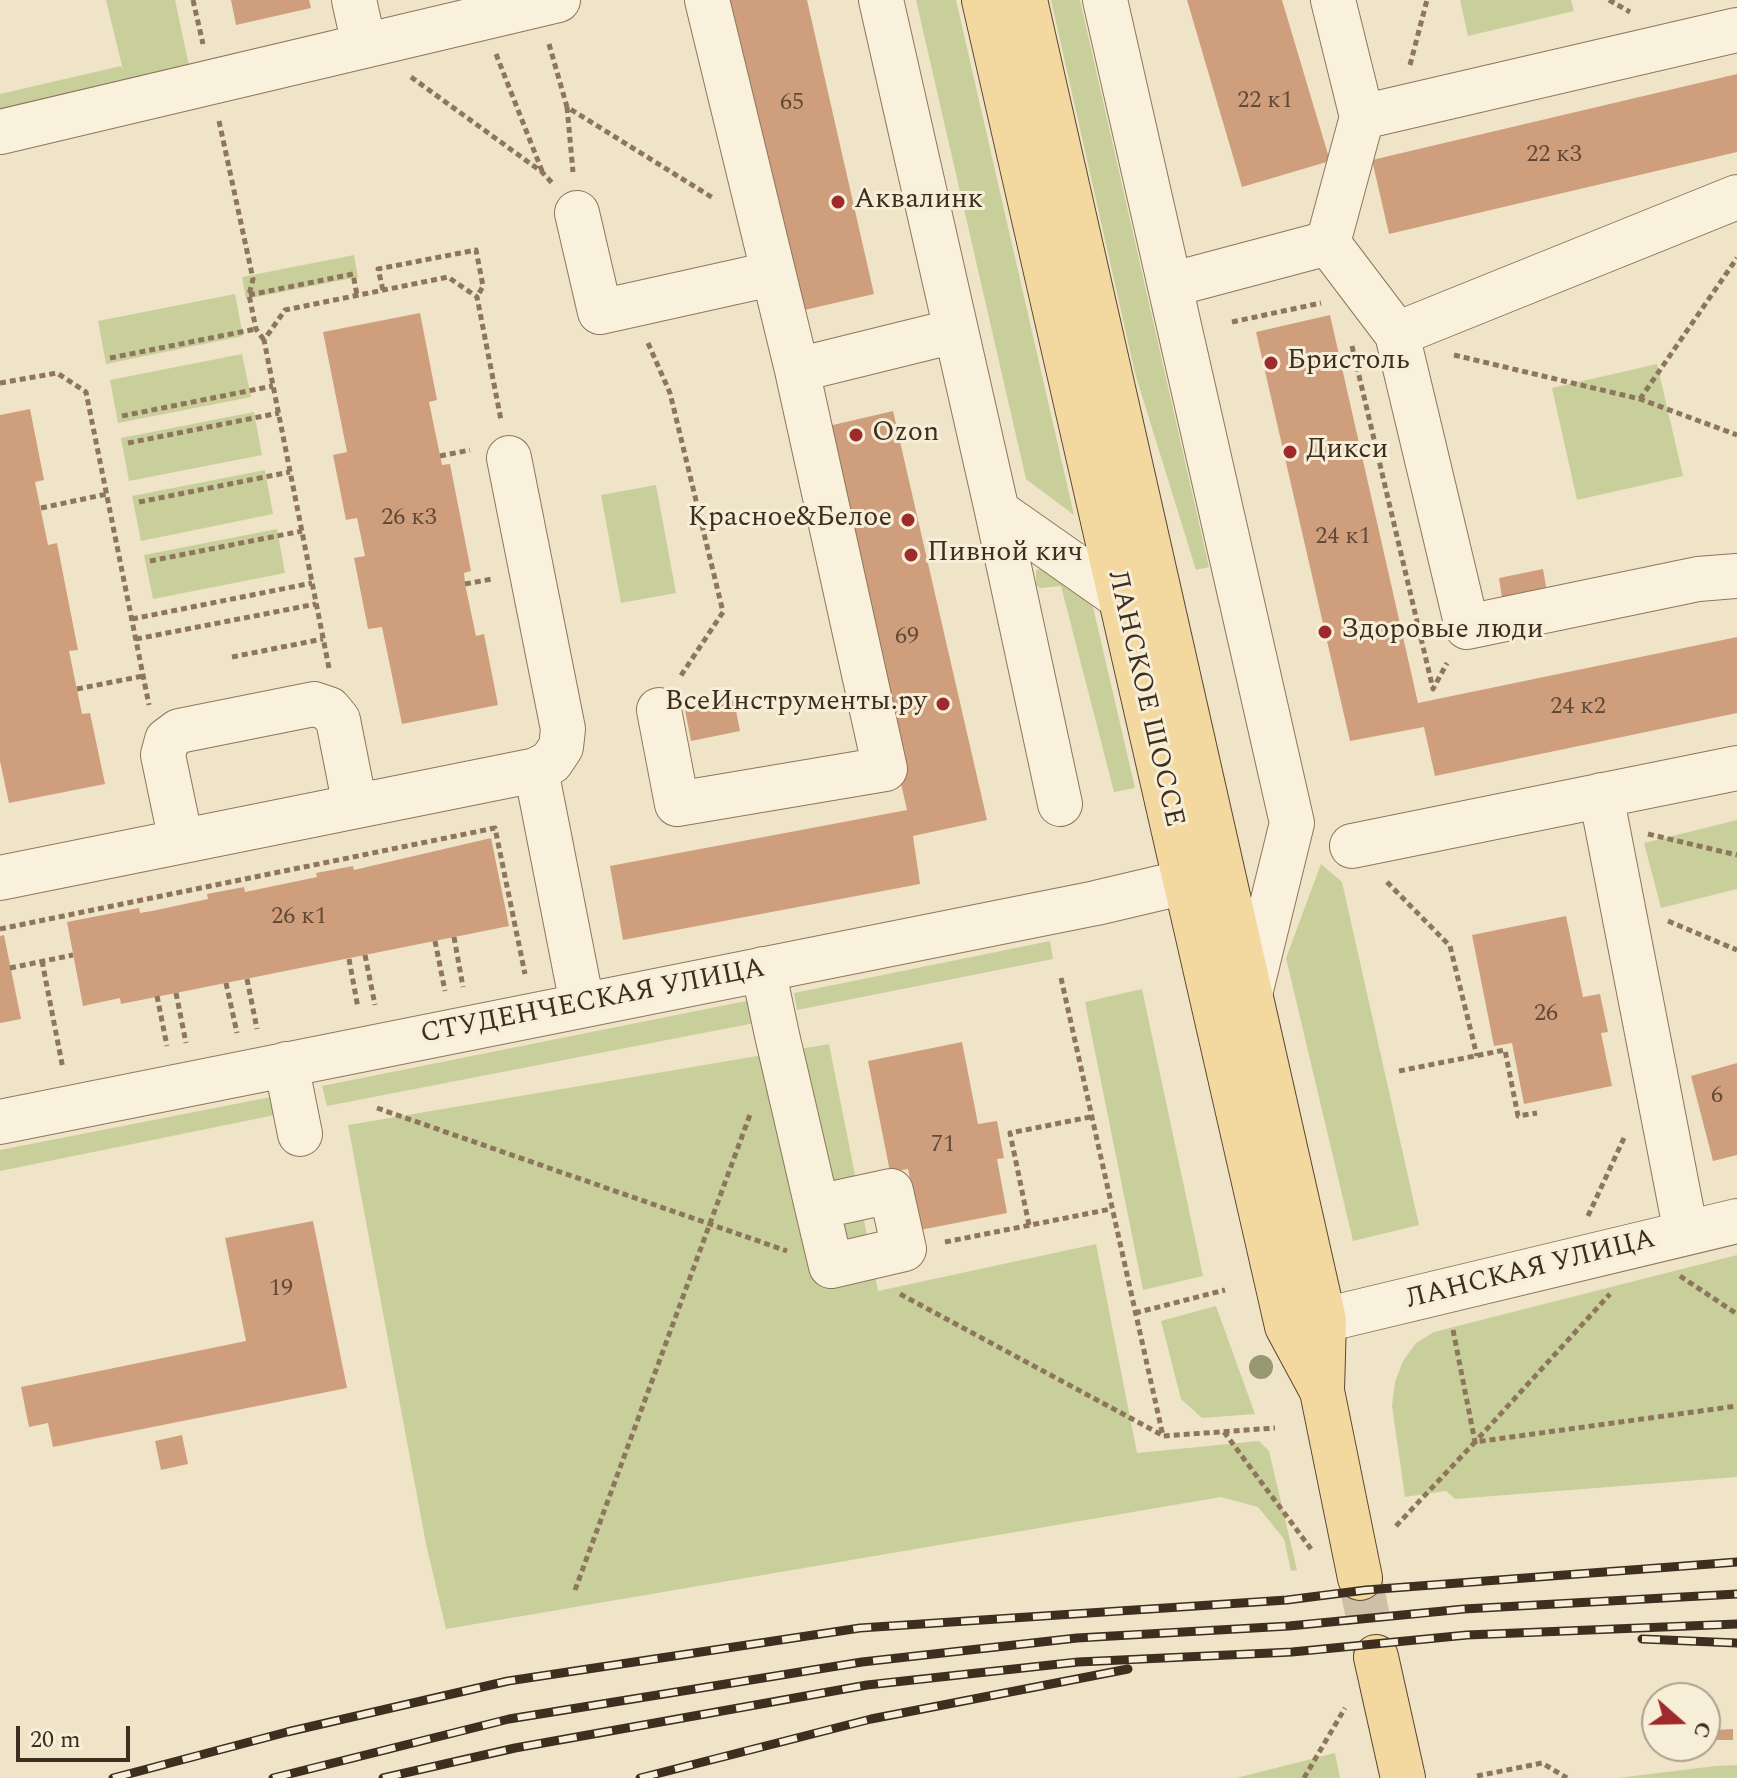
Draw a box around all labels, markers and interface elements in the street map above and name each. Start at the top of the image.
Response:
house number: 22 к1 [1237,88,1293,116]
house number: 65 [780,90,804,118]
house number: 22 к3 [1526,142,1582,170]
place label: Аквалинк [854,185,983,219]
marker: Аквалинк [829,193,847,211]
place label: Бристоль [1287,346,1410,380]
marker: Бристоль [1262,354,1280,372]
place label: Ozon [872,418,939,452]
marker: Ozon [847,426,865,444]
place label: Дикси [1306,435,1388,469]
marker: Дикси [1281,443,1299,461]
place label: Красное&Белое [688,503,892,537]
house number: 26 к3 [381,505,437,533]
marker: Красное&Белое [899,511,917,529]
house number: 24 к1 [1315,524,1371,552]
place label: Пивной кич [927,538,1083,572]
marker: Пивной кич [902,546,920,564]
street label: ЛАНСКОЕ ШОССЕ [1098,567,1190,831]
place label: Здоровые люди [1341,615,1544,649]
marker: Здоровые люди [1316,623,1334,641]
house number: 69 [895,624,919,652]
place label: ВсеИнструменты.ру [665,687,927,721]
house number: 24 к2 [1550,694,1606,722]
marker: ВсеИнструменты.ру [934,695,952,713]
house number: 26 к1 [271,904,327,932]
street label: СТУДЕНЧЕСКАЯ УЛИЦА [418,953,768,1053]
house number: 26 [1534,1001,1558,1029]
house number: 6 [1711,1083,1723,1111]
house number: 71 [931,1132,955,1160]
street label: ЛАНСКАЯ УЛИЦА [1403,1224,1659,1318]
house number: 19 [269,1276,293,1304]
north arrow [1641,1682,1721,1762]
scale bar [20,1710,134,1760]
text: С [1684,1717,1720,1743]
text: 20 m [30,1722,81,1758]

